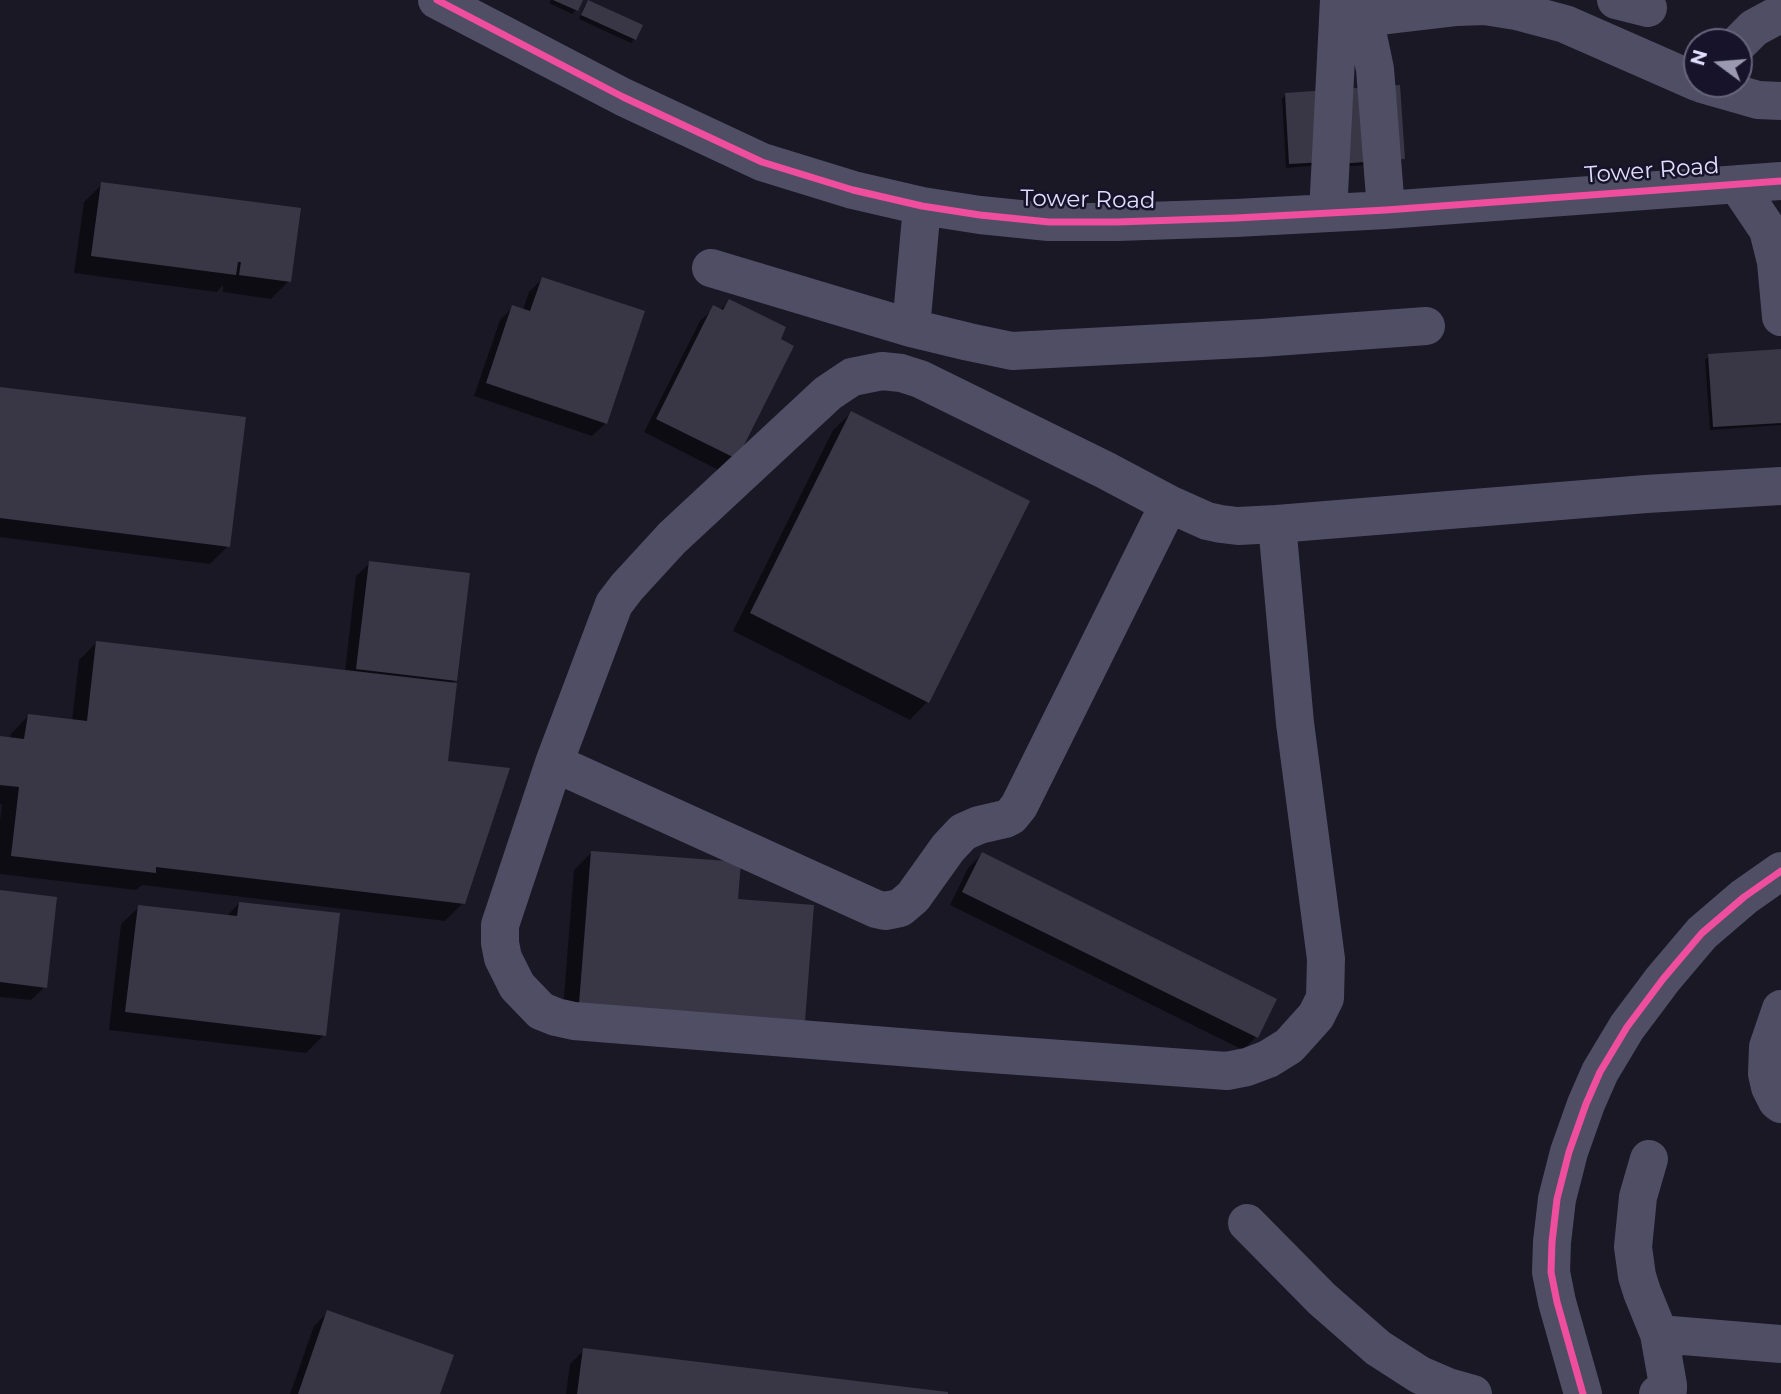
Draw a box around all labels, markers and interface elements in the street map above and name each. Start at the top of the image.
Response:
north arrow [1683,28,1753,98]
text: N [1686,47,1712,68]
street label: Tower Road [1584,153,1720,189]
street label: Tower Road [1020,185,1156,215]

